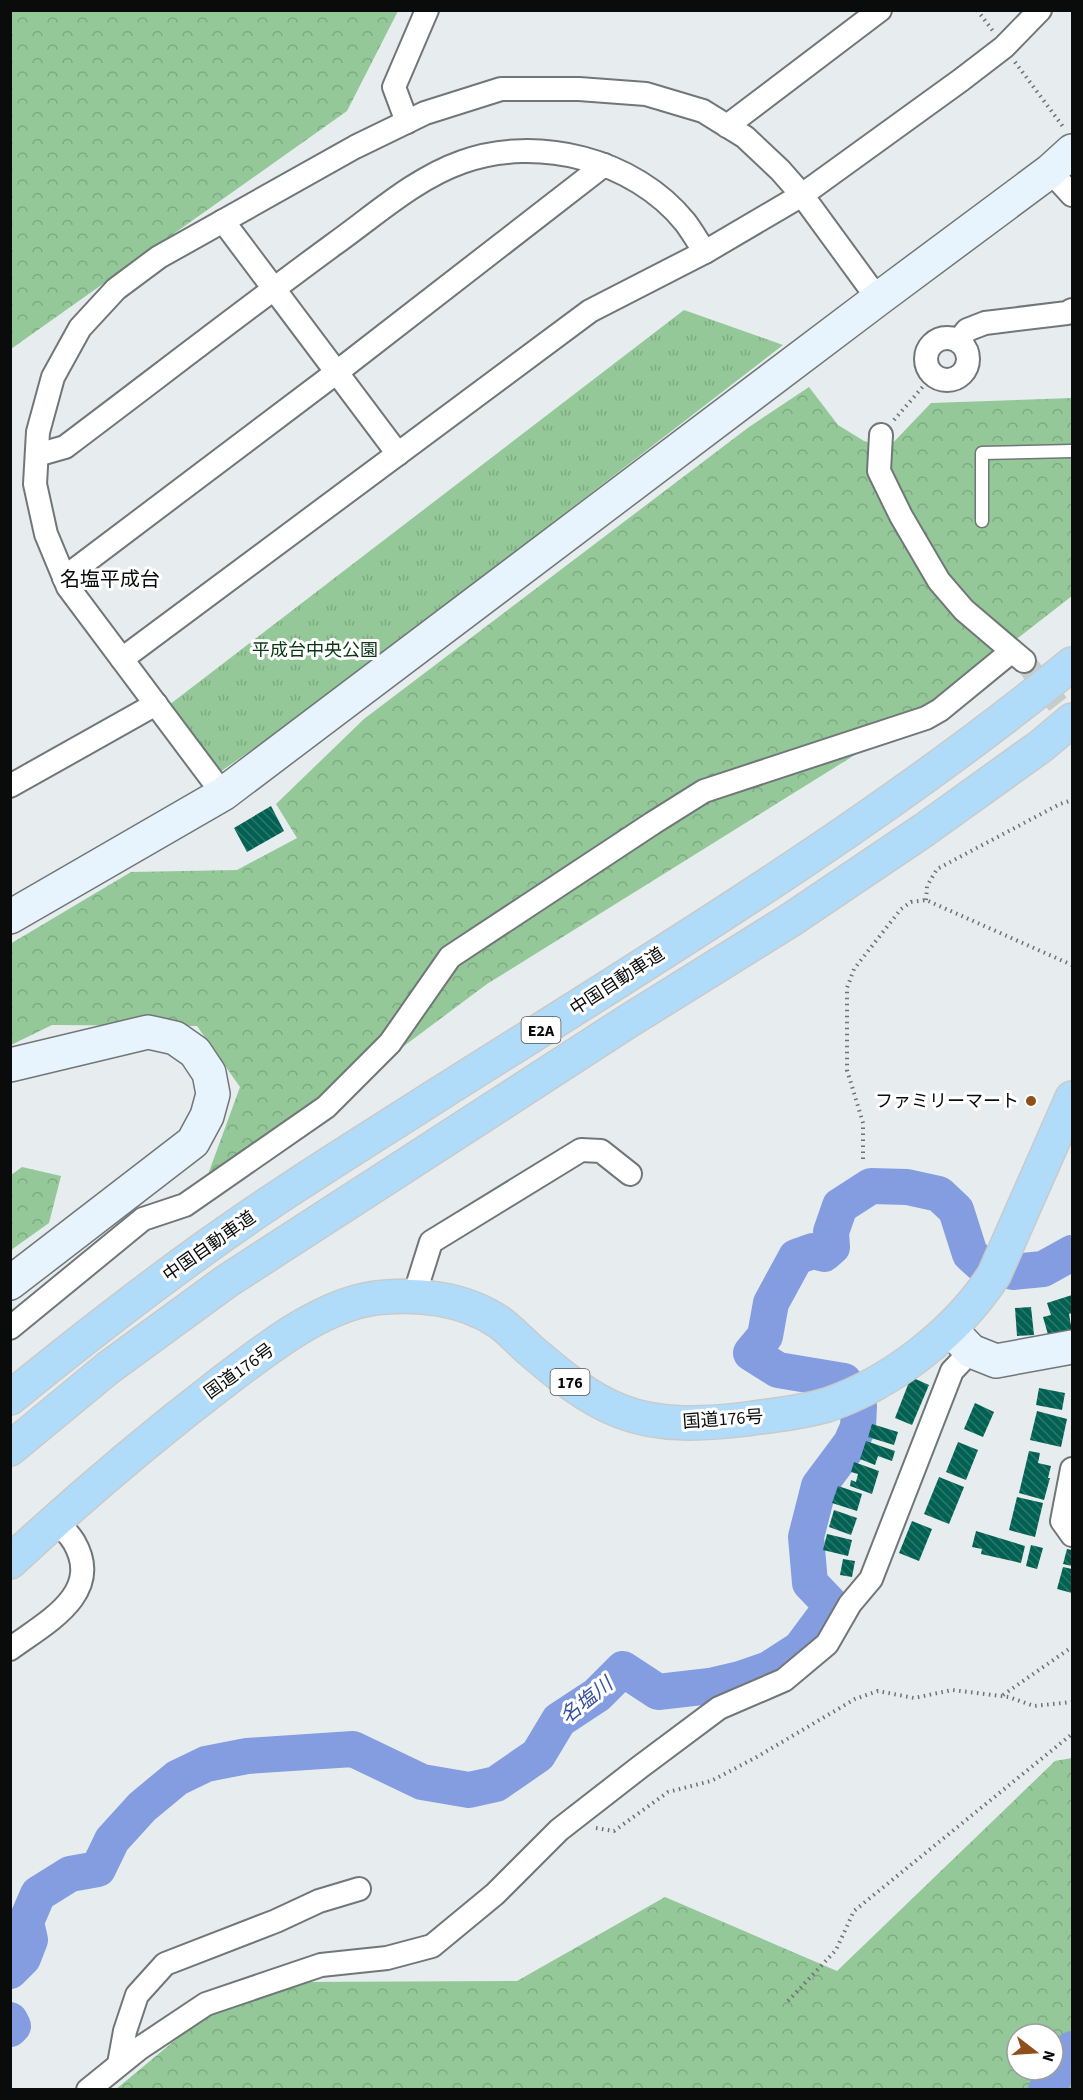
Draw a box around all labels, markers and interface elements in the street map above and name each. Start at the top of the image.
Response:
district label: 名塩平成台 [60,566,160,594]
park label: 平成台中央公園 [252,638,378,663]
street label: 中国自動車道 [565,942,669,1021]
road number: E2A [522,1017,560,1043]
place label: ファミリーマート [875,1089,1019,1114]
marker: ファミリーマート [1024,1094,1038,1108]
street label: 中国自動車道 [158,1205,261,1288]
street label: 国道176号 [199,1338,279,1405]
road number: 176 [550,1369,590,1395]
street label: 国道176号 [682,1404,764,1435]
water label: 名塩川 [555,1670,620,1731]
north arrow [1005,2022,1065,2082]
text: N [1036,2048,1060,2064]

